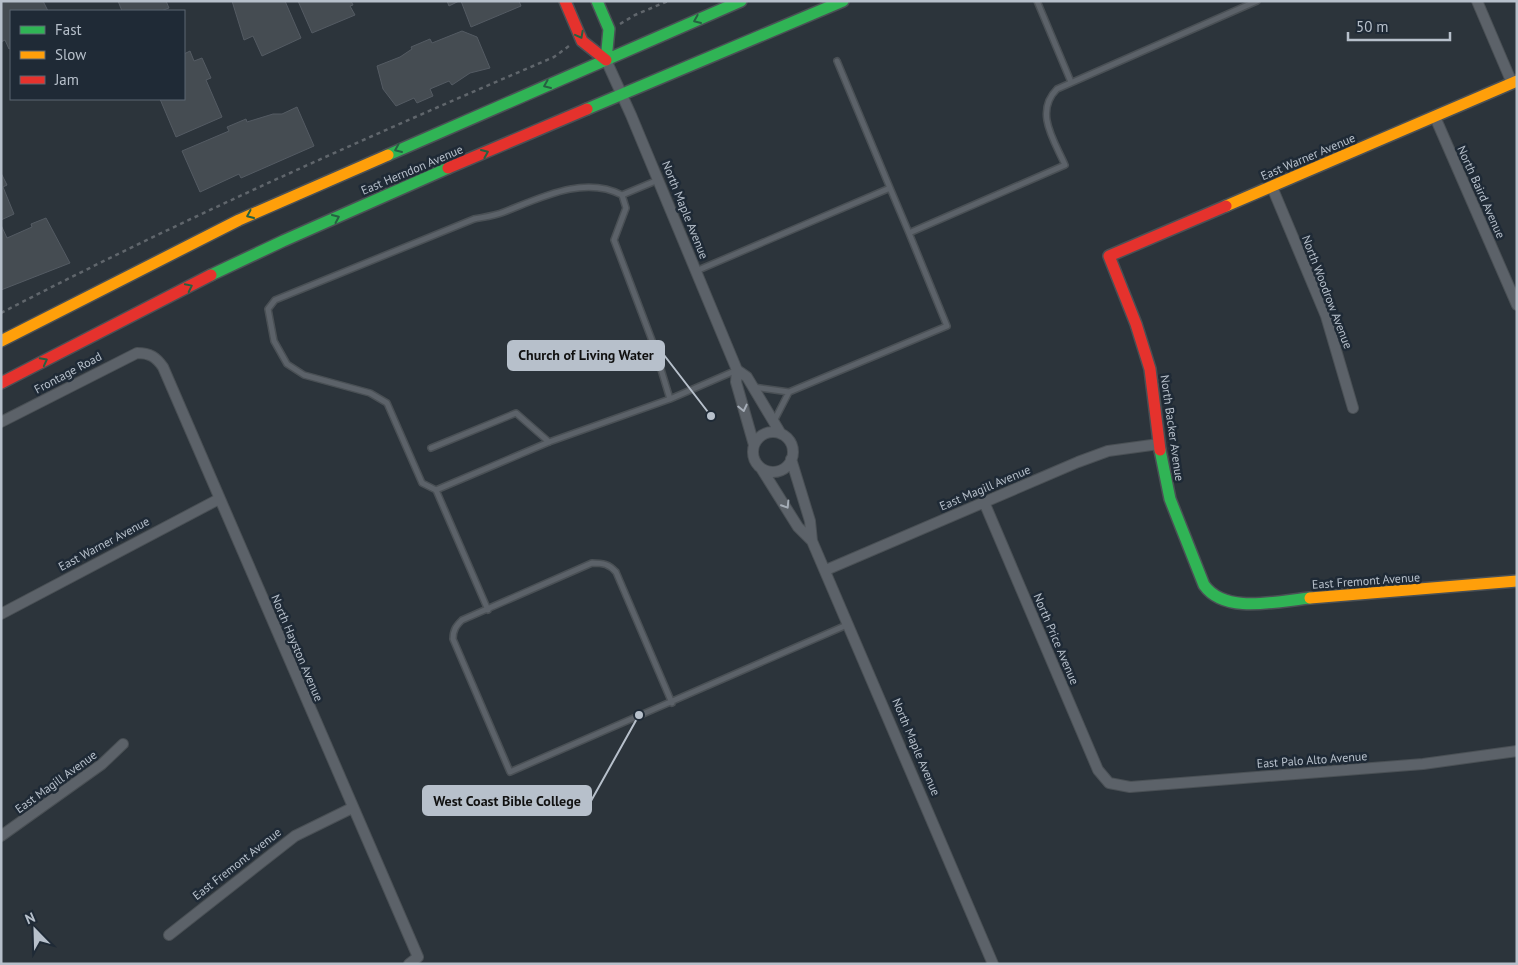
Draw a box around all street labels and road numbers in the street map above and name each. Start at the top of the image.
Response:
street label: East Warner Avenue [1258,130,1357,183]
street label: East Herndon Avenue [359,141,465,198]
street label: North Baird Avenue [1454,143,1509,240]
street label: North Maple Avenue [659,158,712,261]
street label: North Woodrow Avenue [1299,233,1356,351]
street label: Frontage Road [31,348,104,397]
street label: North Backer Avenue [1158,374,1187,482]
street label: East Magill Avenue [937,462,1032,513]
street label: East Warner Avenue [56,513,152,574]
street label: East Fremont Avenue [1311,569,1420,592]
street label: North Price Avenue [1030,591,1082,687]
street label: North Hayston Avenue [268,592,327,704]
street label: North Maple Avenue [889,696,944,798]
street label: East Magill Avenue [12,747,99,816]
street label: East Palo Alto Avenue [1256,748,1368,771]
street label: East Fremont Avenue [189,824,284,903]

